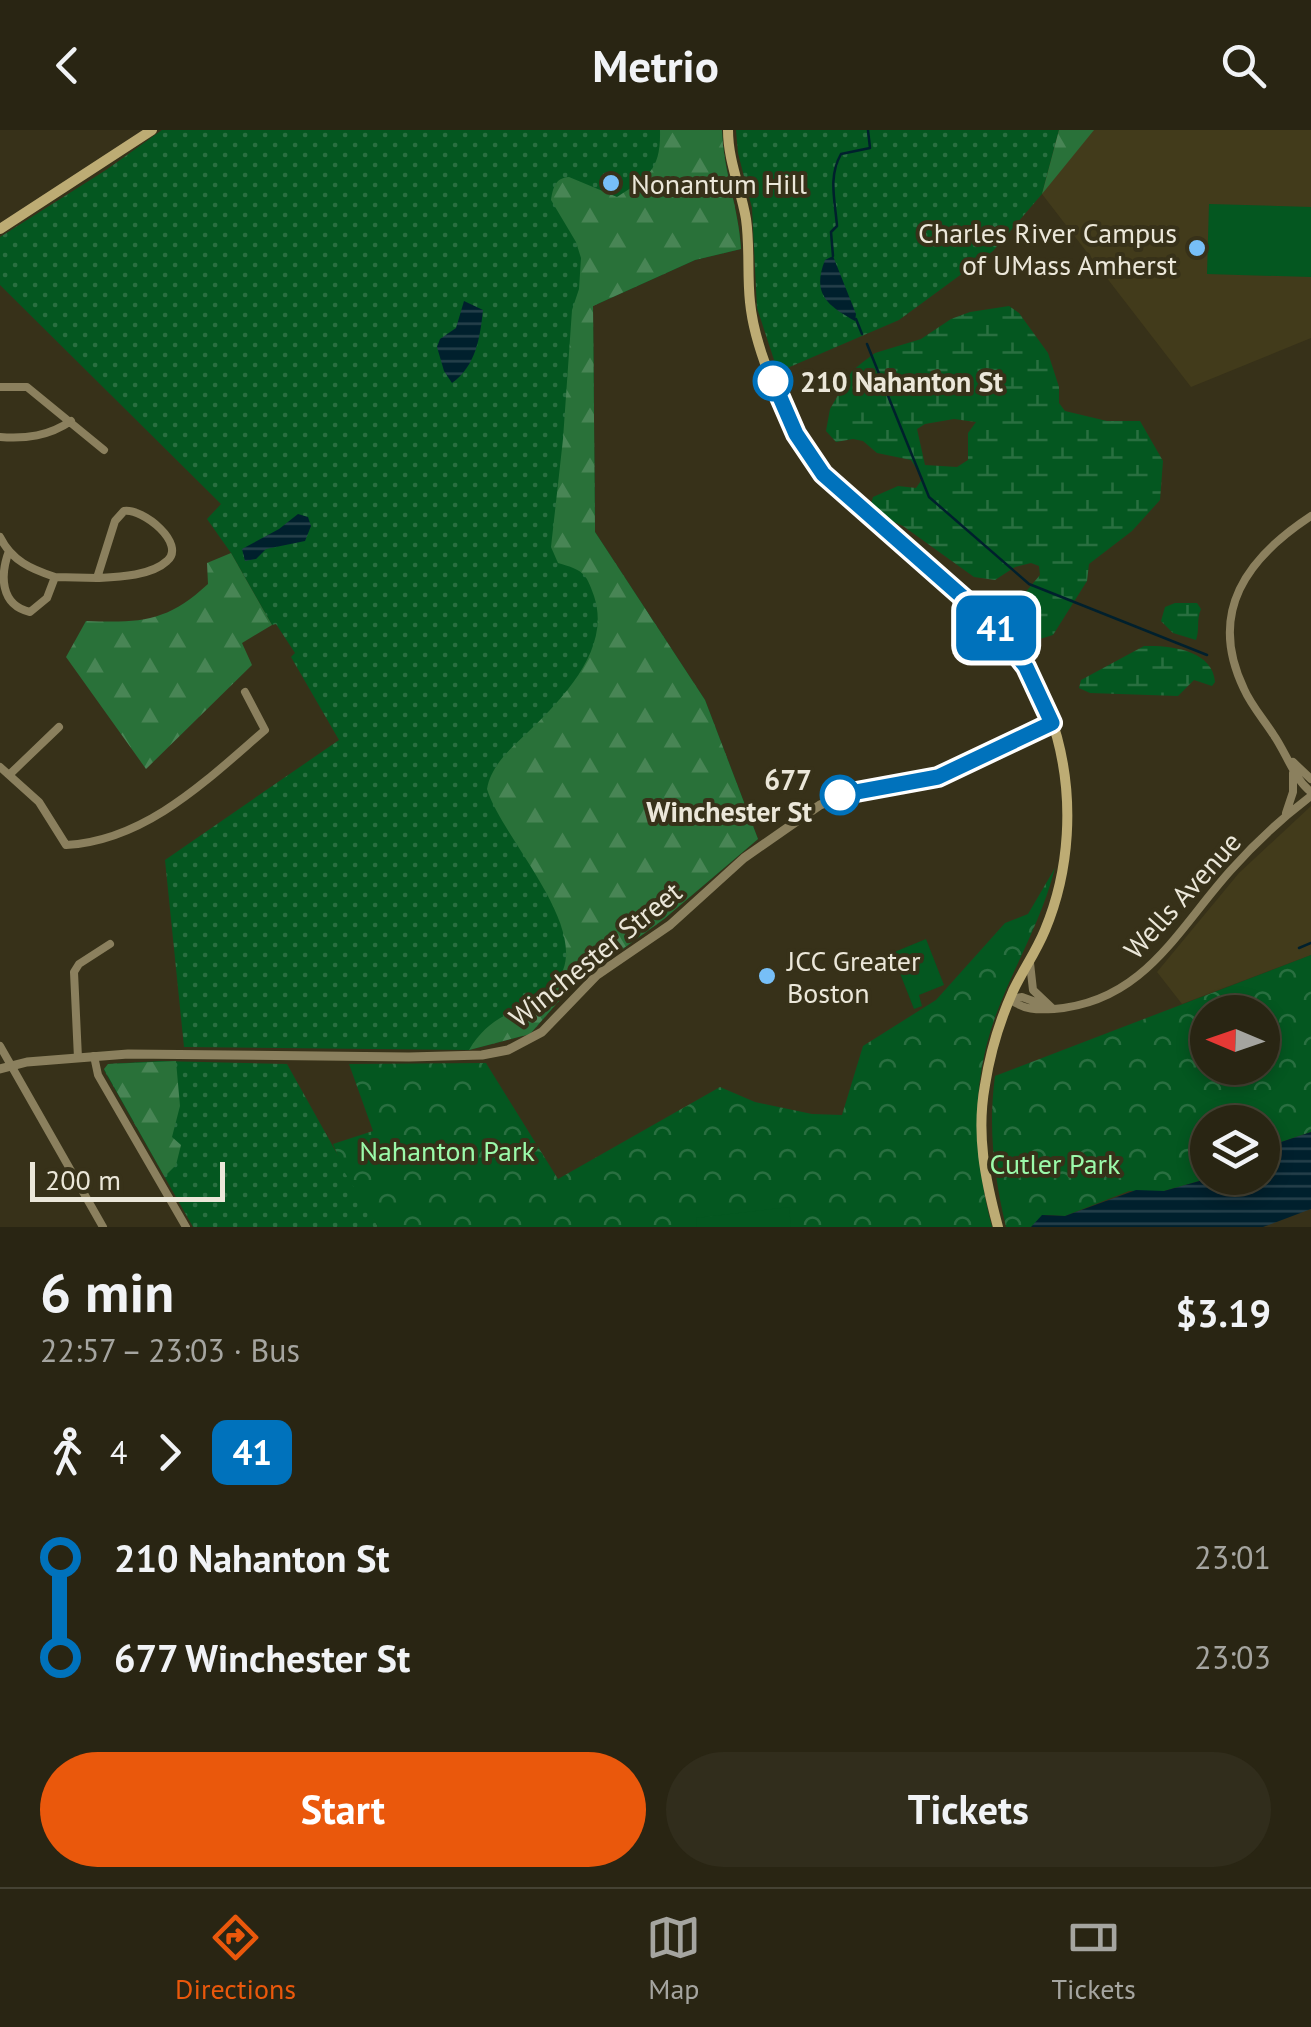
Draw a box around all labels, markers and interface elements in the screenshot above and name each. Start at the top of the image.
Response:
text: Metrio [592,36,719,94]
icon: back [40,38,95,93]
icon: search [1216,38,1271,93]
place label: Nonantum Hill [631,165,807,202]
marker: Nonantum Hill [600,172,622,194]
place label: Charles River Campus of UMass Amherst [918,214,1177,283]
marker: Charles River Campus of UMass Amherst [1186,237,1208,259]
marker: 210 Nahanton St [754,362,792,400]
place label: 210 Nahanton St [800,363,1003,400]
line badge: 41 [951,596,1041,660]
text: 41 [976,605,1016,651]
place label: 677 Winchester St [646,761,812,830]
marker: 677 Winchester St [821,776,859,814]
street label: Wells Avenue [1115,824,1249,966]
street label: Winchester Street [501,873,689,1035]
place label: JCC Greater Boston [786,942,921,1011]
marker: JCC Greater Boston [756,965,778,987]
north arrow [1190,995,1280,1085]
map controls [1190,995,1280,1195]
button: layers [1190,1105,1280,1195]
park label: Nahanton Park [359,1132,535,1169]
park label: Cutler Park [990,1145,1121,1182]
scale bar [30,1157,225,1202]
text: 200 m [45,1161,121,1198]
text: 6 min [40,1256,174,1327]
text: $3.19 [1175,1288,1271,1337]
text: 22:57 – 23:03 · Bus [40,1329,300,1371]
icon: walk [40,1425,95,1480]
icon: forward [142,1425,197,1480]
text: 41 [232,1429,272,1475]
text: 4 [110,1431,127,1473]
text: 210 Nahanton St [114,1533,390,1582]
text: 23:01 [1194,1536,1271,1578]
text: 677 Winchester St [114,1633,410,1682]
text: 23:03 [1194,1636,1271,1678]
button: Start [40,1752,646,1867]
button: Tickets [666,1752,1271,1867]
tab: Directions [175,1910,296,2007]
tab: Map [646,1910,701,2007]
tab: Tickets [1052,1910,1136,2007]

